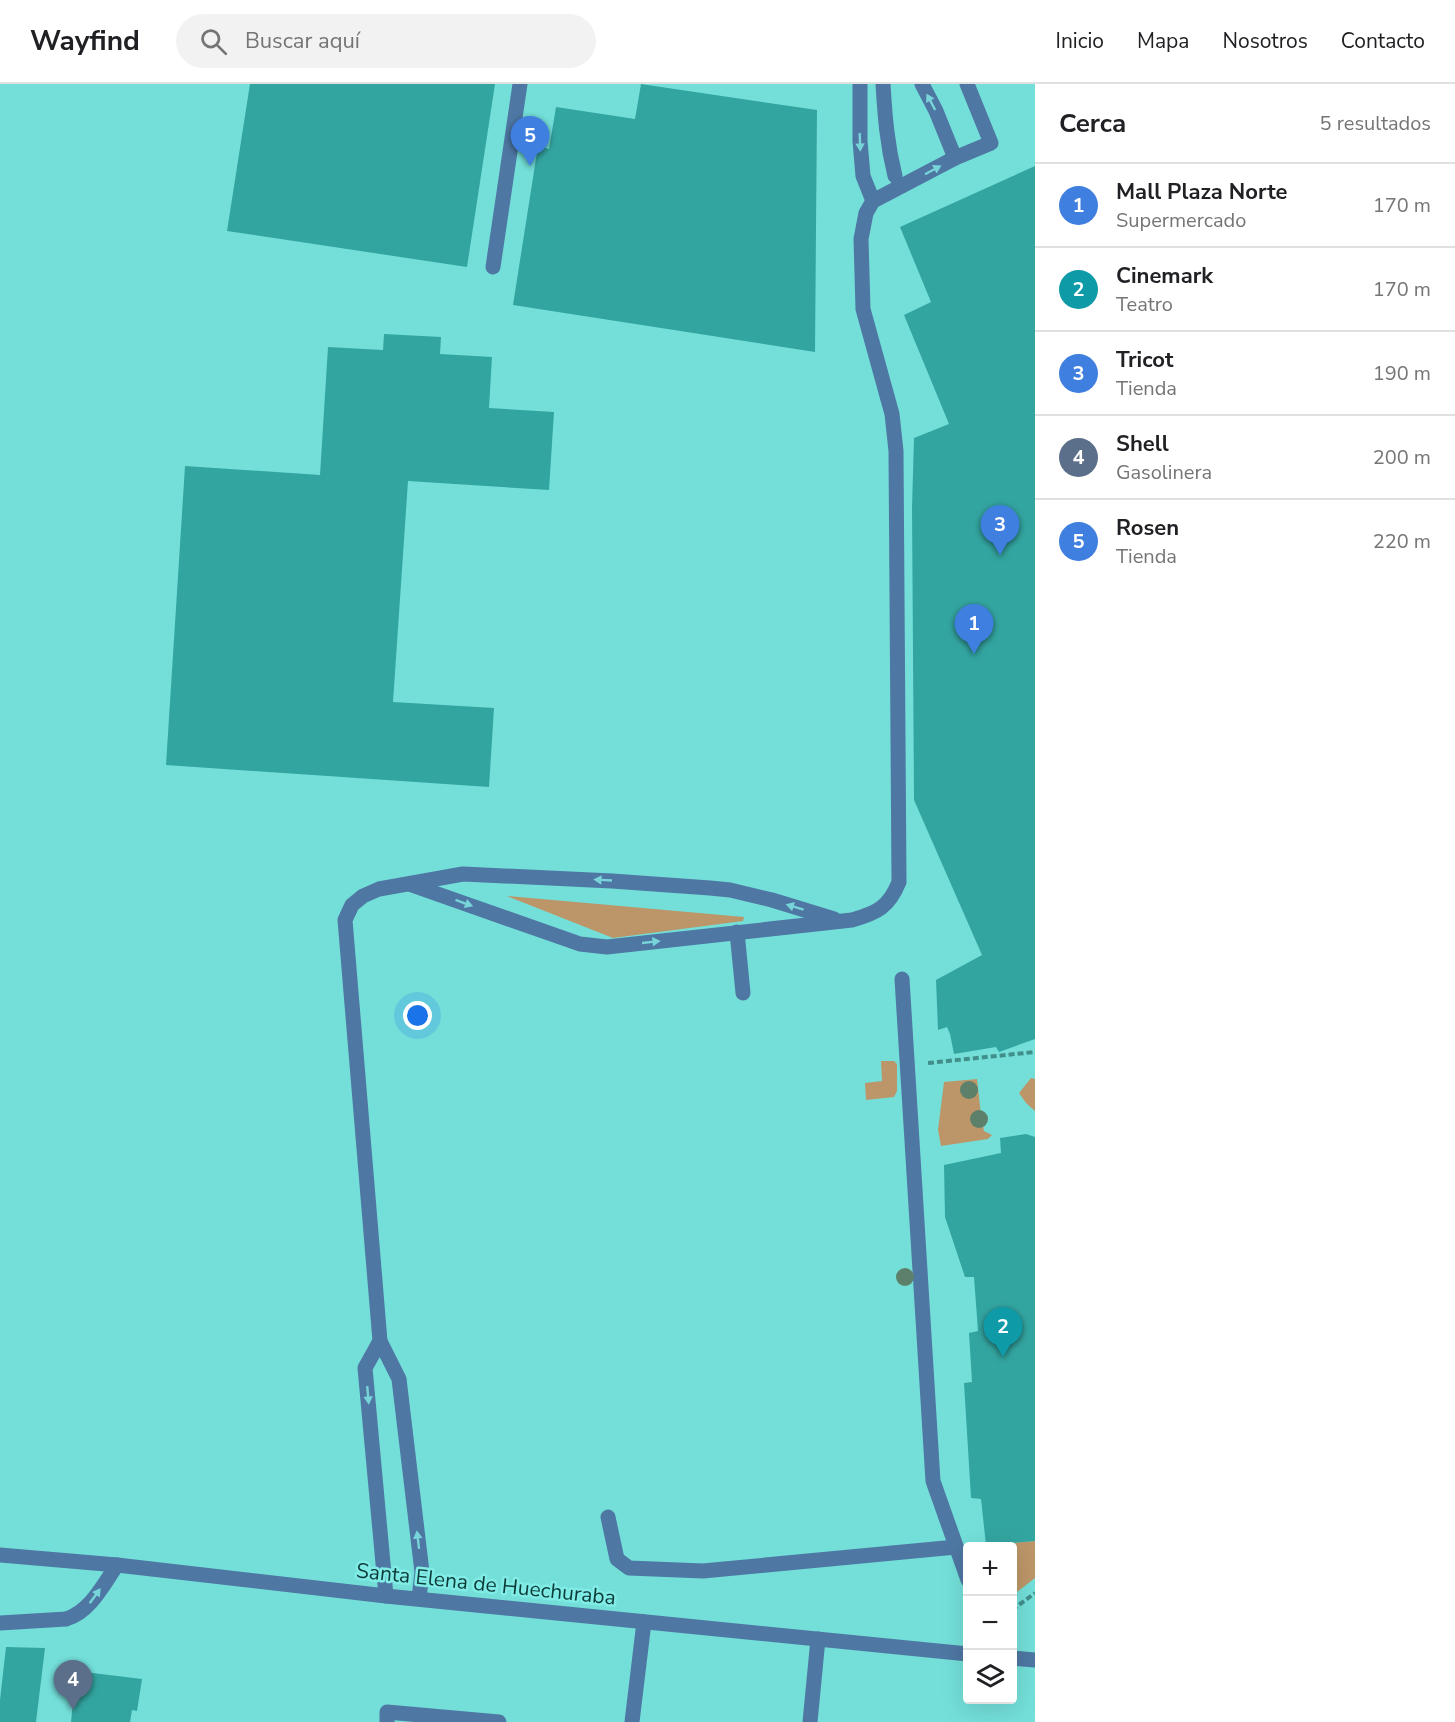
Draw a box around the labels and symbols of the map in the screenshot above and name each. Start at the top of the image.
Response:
one-way arrow [926,93,936,110]
pin: 5 [510,116,550,166]
one-way arrow [856,133,865,152]
one-way arrow [924,165,941,175]
pin: 3 [980,506,1020,555]
pin: 1 [954,604,994,654]
one-way arrow [593,876,612,885]
one-way arrow [455,899,473,909]
one-way arrow [786,902,804,911]
one-way arrow [642,937,661,946]
your location [403,1001,432,1030]
pin: 2 [984,1308,1022,1357]
one-way arrow [363,1386,373,1405]
one-way arrow [413,1531,423,1550]
street label: Santa Elena de Huechuraba [355,1556,617,1612]
one-way arrow [88,1589,100,1604]
pin: 4 [54,1660,92,1710]

